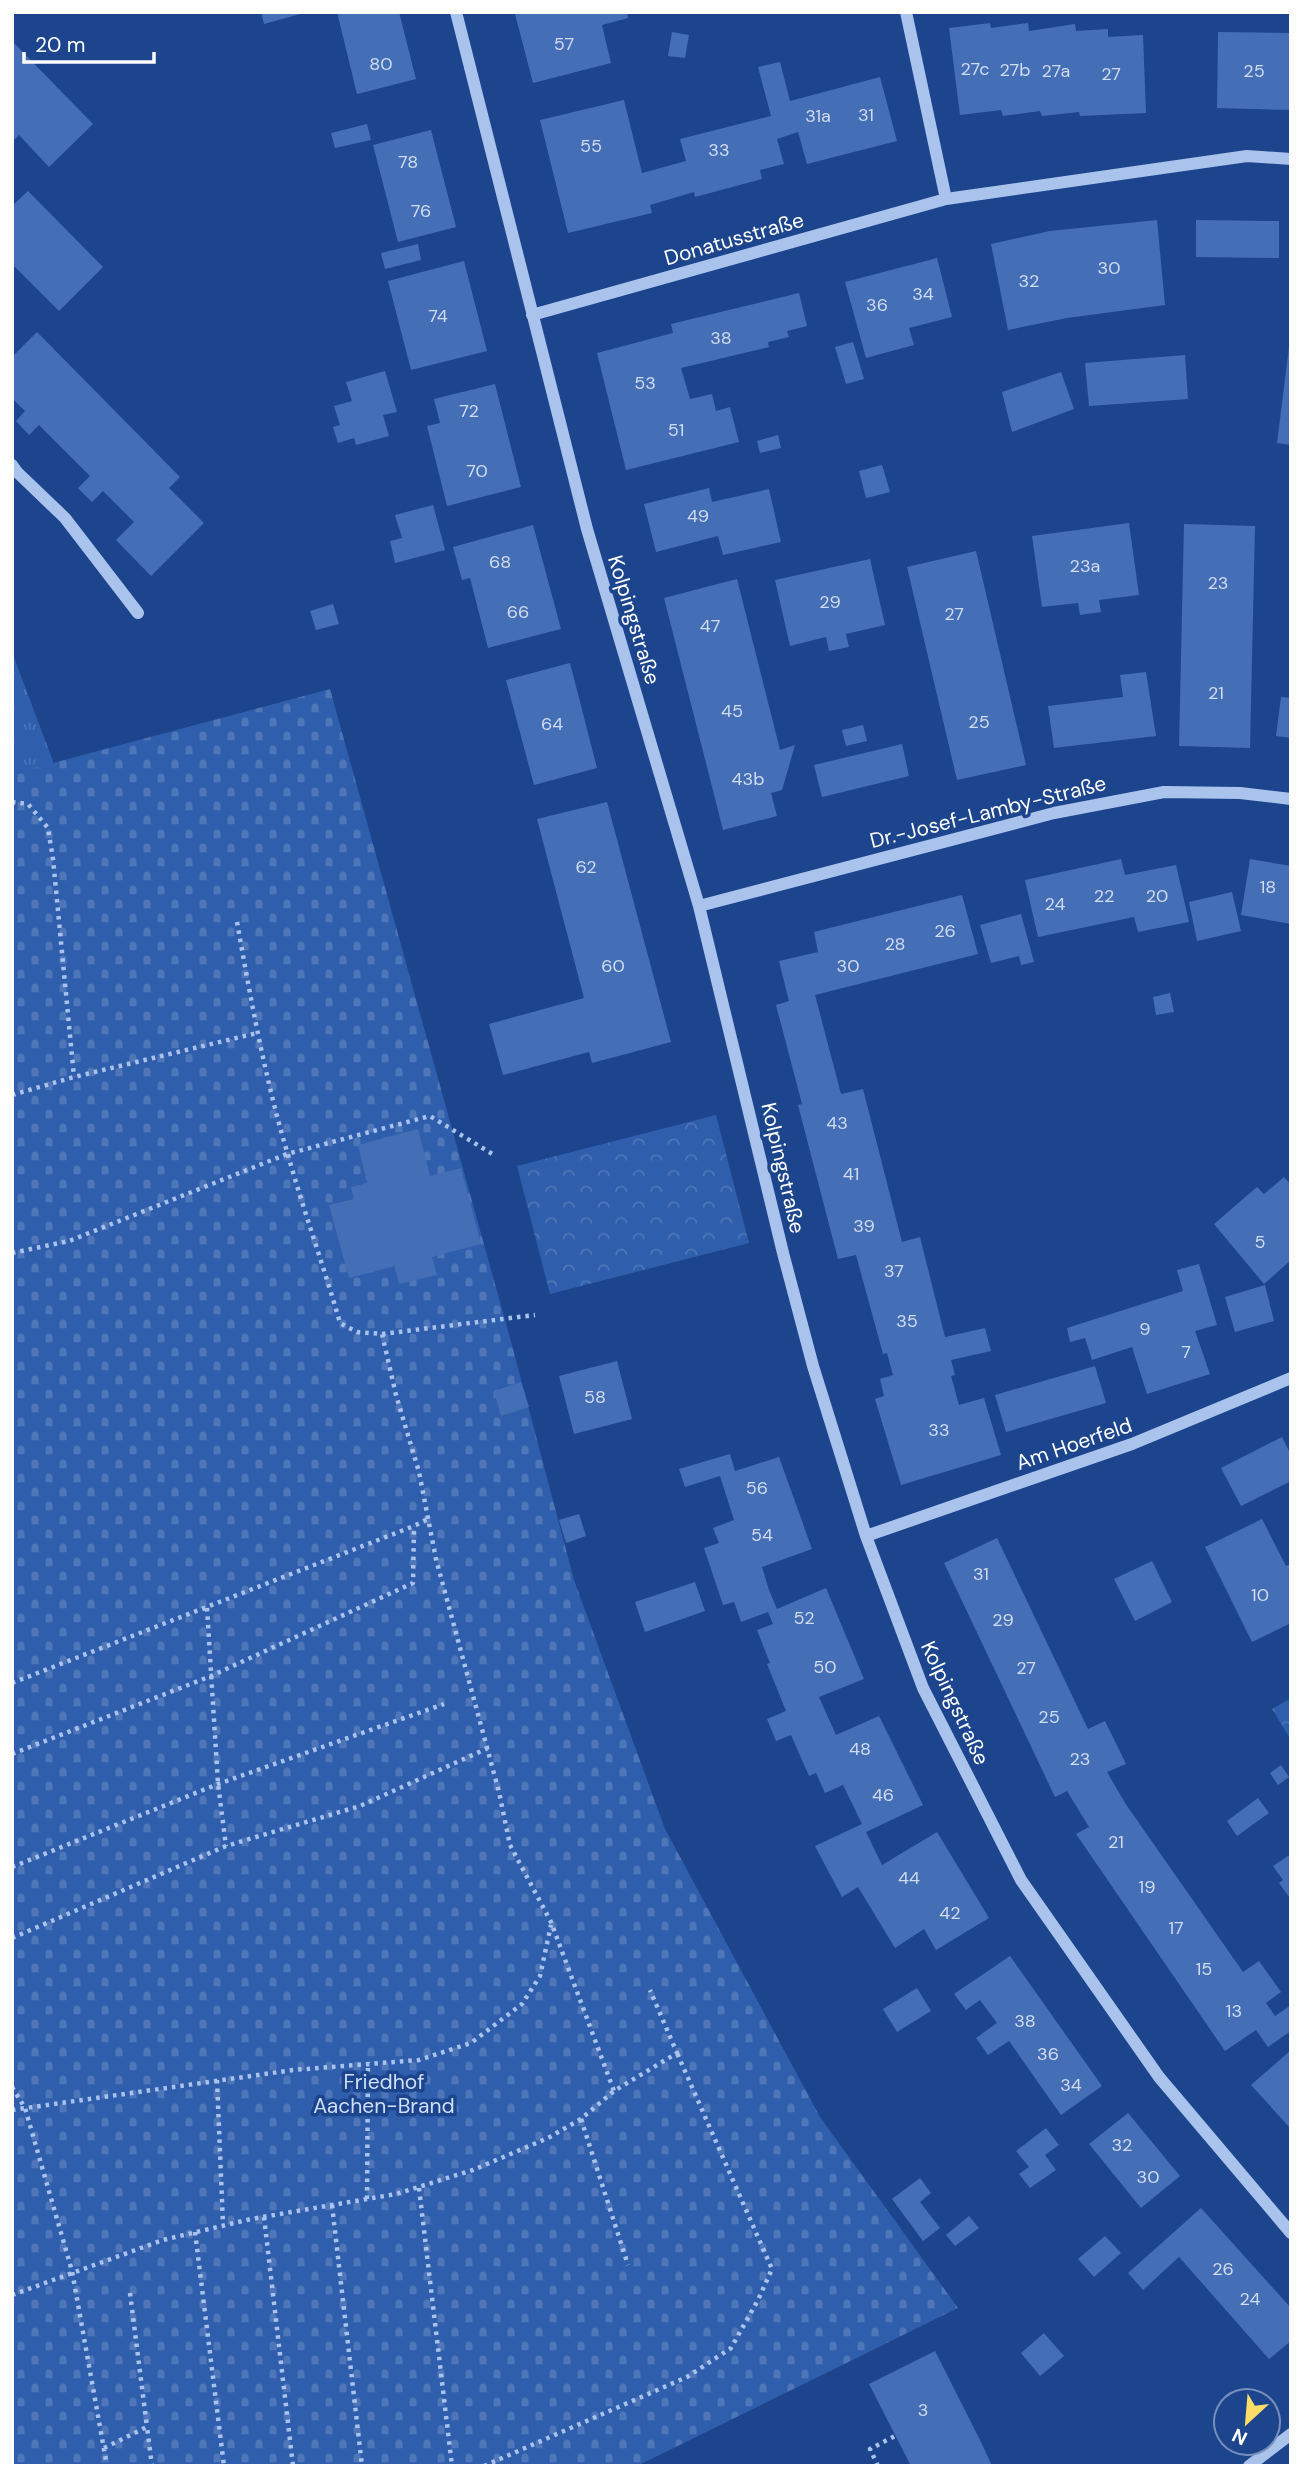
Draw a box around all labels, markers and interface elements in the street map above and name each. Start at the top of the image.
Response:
scale bar [24,21,154,65]
text: 20 m [35,31,86,59]
house number: 57 [554,32,574,56]
house number: 80 [369,52,393,76]
house number: 27c [961,57,989,81]
house number: 27b [1000,58,1030,82]
house number: 27a [1042,59,1070,83]
house number: 25 [1243,59,1265,83]
house number: 27 [1101,62,1121,86]
house number: 31 [858,103,874,127]
house number: 31a [805,104,831,128]
house number: 55 [580,134,602,158]
house number: 33 [708,138,730,162]
house number: 78 [398,150,418,174]
house number: 76 [411,199,431,223]
street label: Donatusstraße [661,206,807,272]
house number: 30 [1098,256,1120,280]
house number: 32 [1018,269,1040,293]
house number: 34 [912,282,934,306]
house number: 36 [866,293,888,317]
house number: 74 [428,304,448,328]
house number: 38 [710,326,732,350]
house number: 53 [634,371,656,395]
house number: 72 [459,399,479,423]
house number: 51 [668,418,684,442]
house number: 70 [466,459,488,483]
house number: 49 [687,504,709,528]
house number: 68 [489,550,511,574]
street label: Kolpingstraße [601,552,667,688]
house number: 23a [1070,554,1100,578]
house number: 23 [1207,571,1229,595]
house number: 29 [819,590,841,614]
house number: 66 [507,600,529,624]
house number: 27 [944,602,964,626]
house number: 47 [700,614,720,638]
house number: 21 [1208,681,1224,705]
house number: 45 [721,699,743,723]
house number: 25 [968,710,990,734]
house number: 64 [541,712,563,736]
house number: 43b [732,767,764,791]
street label: Dr.-Josef-Lamby-Straße [867,769,1109,855]
house number: 62 [575,855,597,879]
house number: 18 [1260,875,1276,899]
house number: 22 [1094,884,1114,908]
house number: 20 [1146,884,1168,908]
house number: 24 [1045,892,1066,916]
house number: 26 [934,919,956,943]
house number: 28 [884,932,906,956]
house number: 60 [601,954,625,978]
house number: 30 [837,954,859,978]
street label: Kolpingstraße [754,1100,812,1236]
house number: 43 [826,1111,848,1135]
house number: 41 [843,1162,859,1186]
house number: 39 [853,1214,875,1238]
house number: 5 [1255,1230,1265,1254]
house number: 37 [884,1259,904,1283]
house number: 35 [896,1309,918,1333]
house number: 9 [1139,1317,1151,1341]
house number: 7 [1181,1340,1191,1364]
house number: 58 [584,1385,606,1409]
street label: Am Hoerfeld [1012,1411,1136,1477]
house number: 33 [928,1418,950,1442]
house number: 56 [746,1476,768,1500]
house number: 54 [751,1523,773,1547]
house number: 31 [973,1562,989,1586]
house number: 10 [1251,1583,1269,1607]
house number: 52 [793,1606,815,1630]
house number: 29 [992,1608,1014,1632]
street label: Kolpingstraße [914,1637,996,1770]
house number: 50 [813,1655,837,1679]
house number: 27 [1016,1656,1036,1680]
house number: 25 [1038,1705,1060,1729]
house number: 48 [849,1737,871,1761]
house number: 23 [1069,1747,1091,1771]
house number: 46 [872,1783,894,1807]
house number: 21 [1108,1830,1124,1854]
house number: 44 [898,1866,920,1890]
house number: 19 [1139,1875,1155,1899]
house number: 42 [939,1901,961,1925]
house number: 17 [1168,1916,1184,1940]
house number: 15 [1196,1957,1212,1981]
house number: 13 [1226,1999,1242,2023]
house number: 38 [1014,2009,1036,2033]
house number: 36 [1037,2042,1059,2066]
park label: Friedhof Aachen-Brand [313,2068,455,2120]
house number: 34 [1060,2073,1082,2097]
house number: 32 [1111,2133,1133,2157]
house number: 30 [1137,2165,1159,2189]
house number: 26 [1212,2257,1234,2281]
house number: 24 [1240,2287,1261,2311]
north arrow [1212,2387,1282,2457]
house number: 3 [918,2398,928,2422]
text: N [1228,2423,1251,2451]

